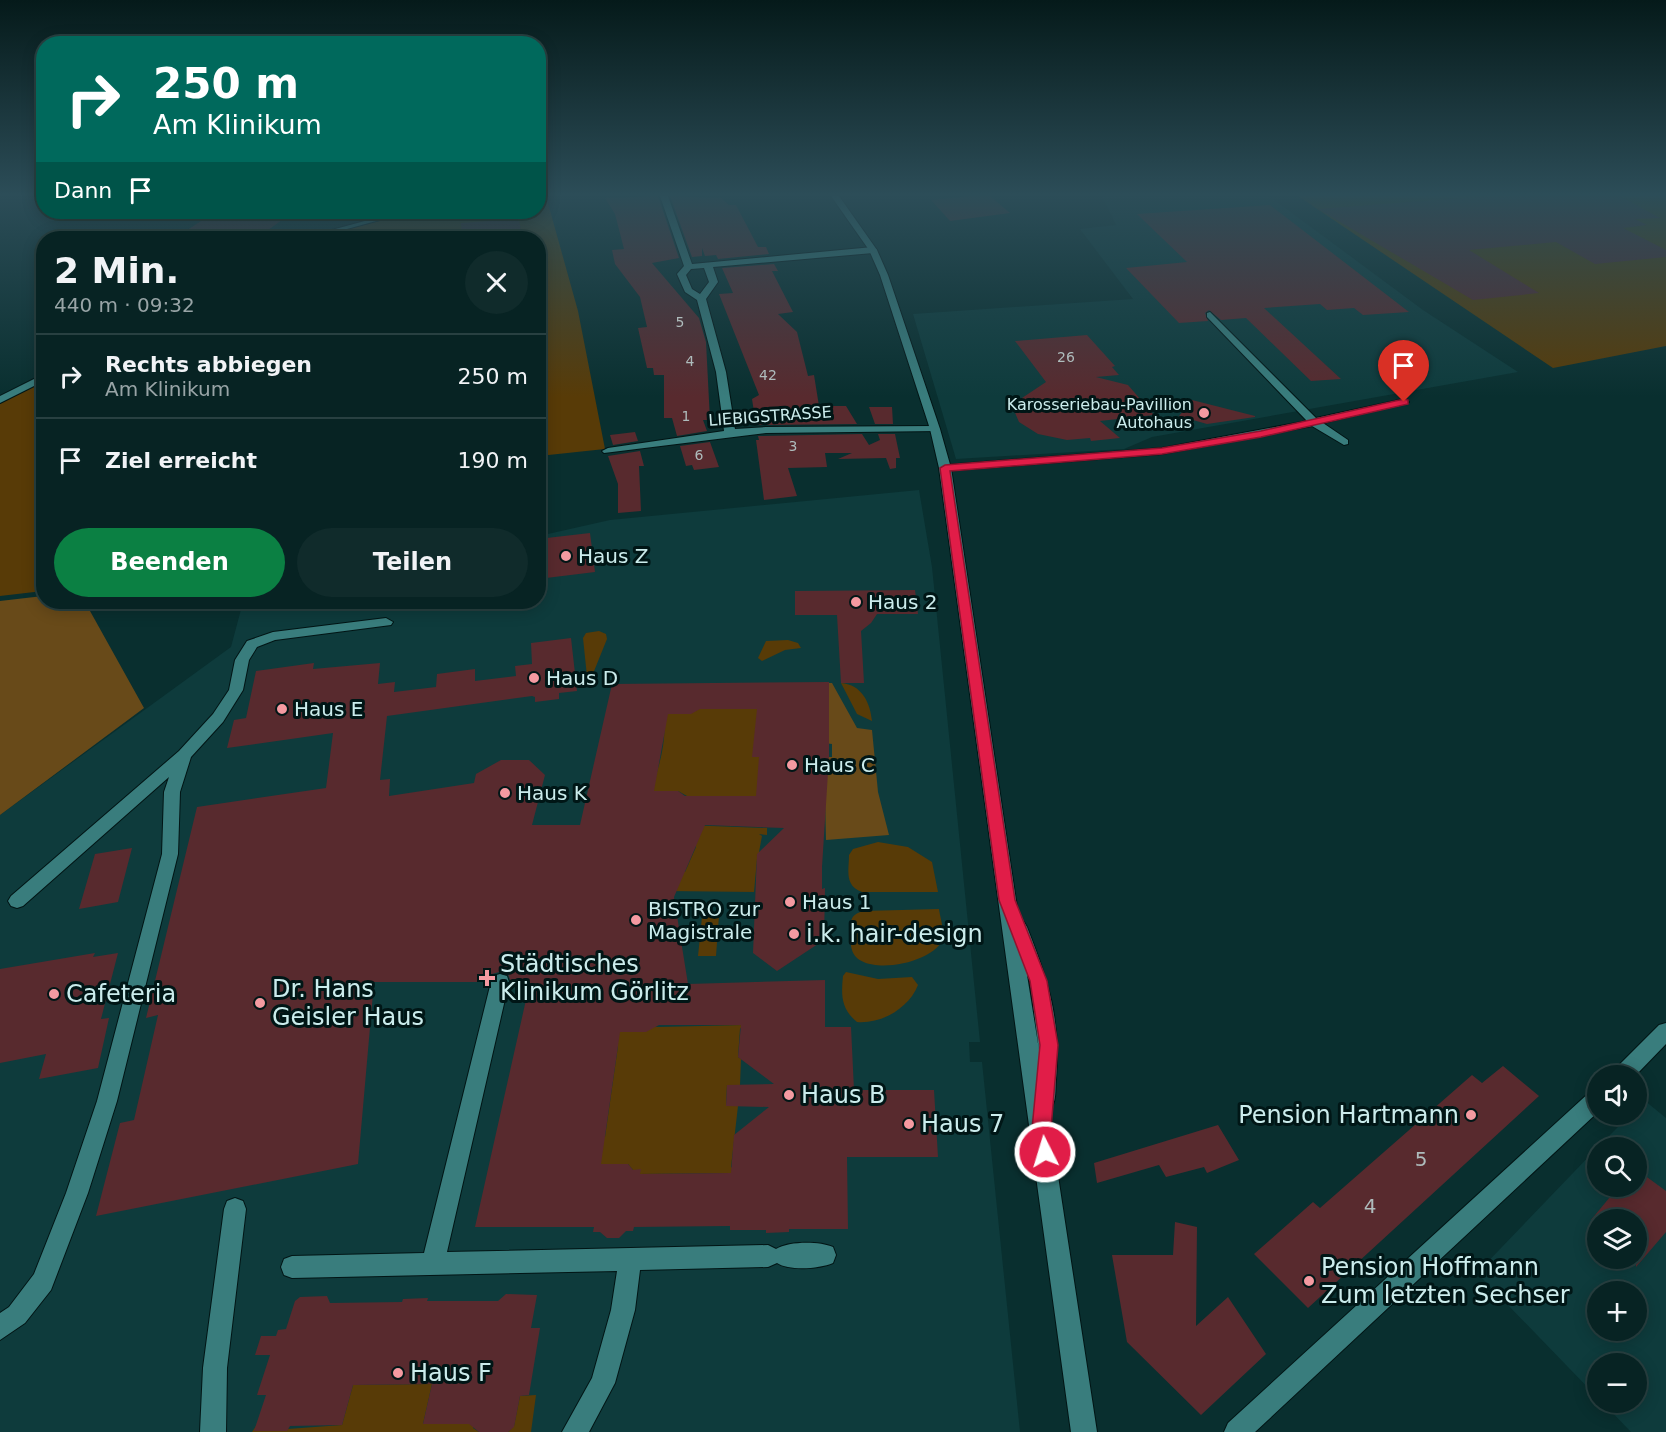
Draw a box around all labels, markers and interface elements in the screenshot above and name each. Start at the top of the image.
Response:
text: 250 m [153,59,299,108]
icon: right [54,60,132,138]
text: Am Klinikum [153,109,322,140]
icon: arrive [124,174,157,207]
text: Dann [54,178,112,203]
text: 2 Min. [54,250,179,291]
button: close [465,251,528,314]
text: 440 m · 09:32 [54,293,195,317]
house number: 5 [676,314,684,330]
pin [1378,340,1429,402]
house number: 26 [1057,349,1075,365]
icon: arrive [1387,349,1420,382]
text: Rechts abbiegen [105,352,312,377]
house number: 4 [686,353,695,369]
icon: right [54,360,87,393]
text: 250 m [458,364,528,389]
house number: 42 [759,367,777,383]
text: Am Klinikum [105,377,230,401]
place label: Karosseriebau-Pavillion Autohaus [1007,395,1192,432]
street label: LIEBIGSTRASSE [708,402,832,430]
marker: Karosseriebau-Pavillion Autohaus [1197,406,1211,420]
house number: 1 [682,408,690,424]
house number: 3 [789,438,797,454]
icon: arrive [54,444,87,477]
house number: 6 [695,447,704,463]
text: Ziel erreicht [105,448,257,473]
text: 190 m [458,448,528,473]
button: Beenden [54,528,285,597]
button: Teilen [297,528,528,597]
place label: Haus Z [578,544,648,568]
marker: Haus Z [559,549,573,563]
place label: Haus 2 [868,590,937,614]
marker: Haus 2 [849,595,863,609]
place label: Haus D [546,666,618,690]
marker: Haus D [527,671,541,685]
place label: Haus E [294,697,363,721]
marker: Haus E [275,702,289,716]
place label: Haus C [804,753,875,777]
marker: Haus C [785,758,799,772]
place label: Haus K [517,781,588,805]
marker: Haus K [498,786,512,800]
place label: Haus 1 [802,890,871,914]
marker: Haus 1 [783,895,797,909]
place label: BISTRO zur Magistrale [648,897,761,944]
marker: BISTRO zur Magistrale [629,913,643,927]
place label: i.k. hair-design [806,920,983,948]
marker: i.k. hair-design [787,927,801,941]
place label: Städtisches Klinikum Görlitz [500,950,689,1006]
marker: Städtisches Klinikum Görlitz [478,969,496,987]
place label: Dr. Hans Geisler Haus [272,975,424,1031]
place label: Cafeteria [66,980,176,1008]
marker: Cafeteria [47,987,61,1001]
marker: Dr. Hans Geisler Haus [253,996,267,1010]
map controls [1587,1065,1647,1413]
button: sound [1587,1065,1647,1125]
place label: Haus B [801,1081,886,1109]
marker: Haus B [782,1088,796,1102]
place label: Pension Hartmann [1238,1101,1459,1129]
marker: Pension Hartmann [1464,1108,1478,1122]
place label: Haus 7 [921,1110,1004,1138]
marker: Haus 7 [902,1117,916,1131]
position arrow [1013,1120,1077,1184]
button: search [1587,1137,1647,1197]
house number: 5 [1415,1147,1427,1171]
house number: 4 [1364,1194,1376,1218]
button: layers [1587,1209,1647,1269]
place label: Pension Hoffmann Zum letzten Sechser [1321,1253,1570,1309]
marker: Pension Hoffmann Zum letzten Sechser [1302,1274,1316,1288]
button: + [1587,1281,1647,1341]
button: − [1587,1353,1647,1413]
place label: Haus F [410,1359,492,1387]
marker: Haus F [391,1366,405,1380]

